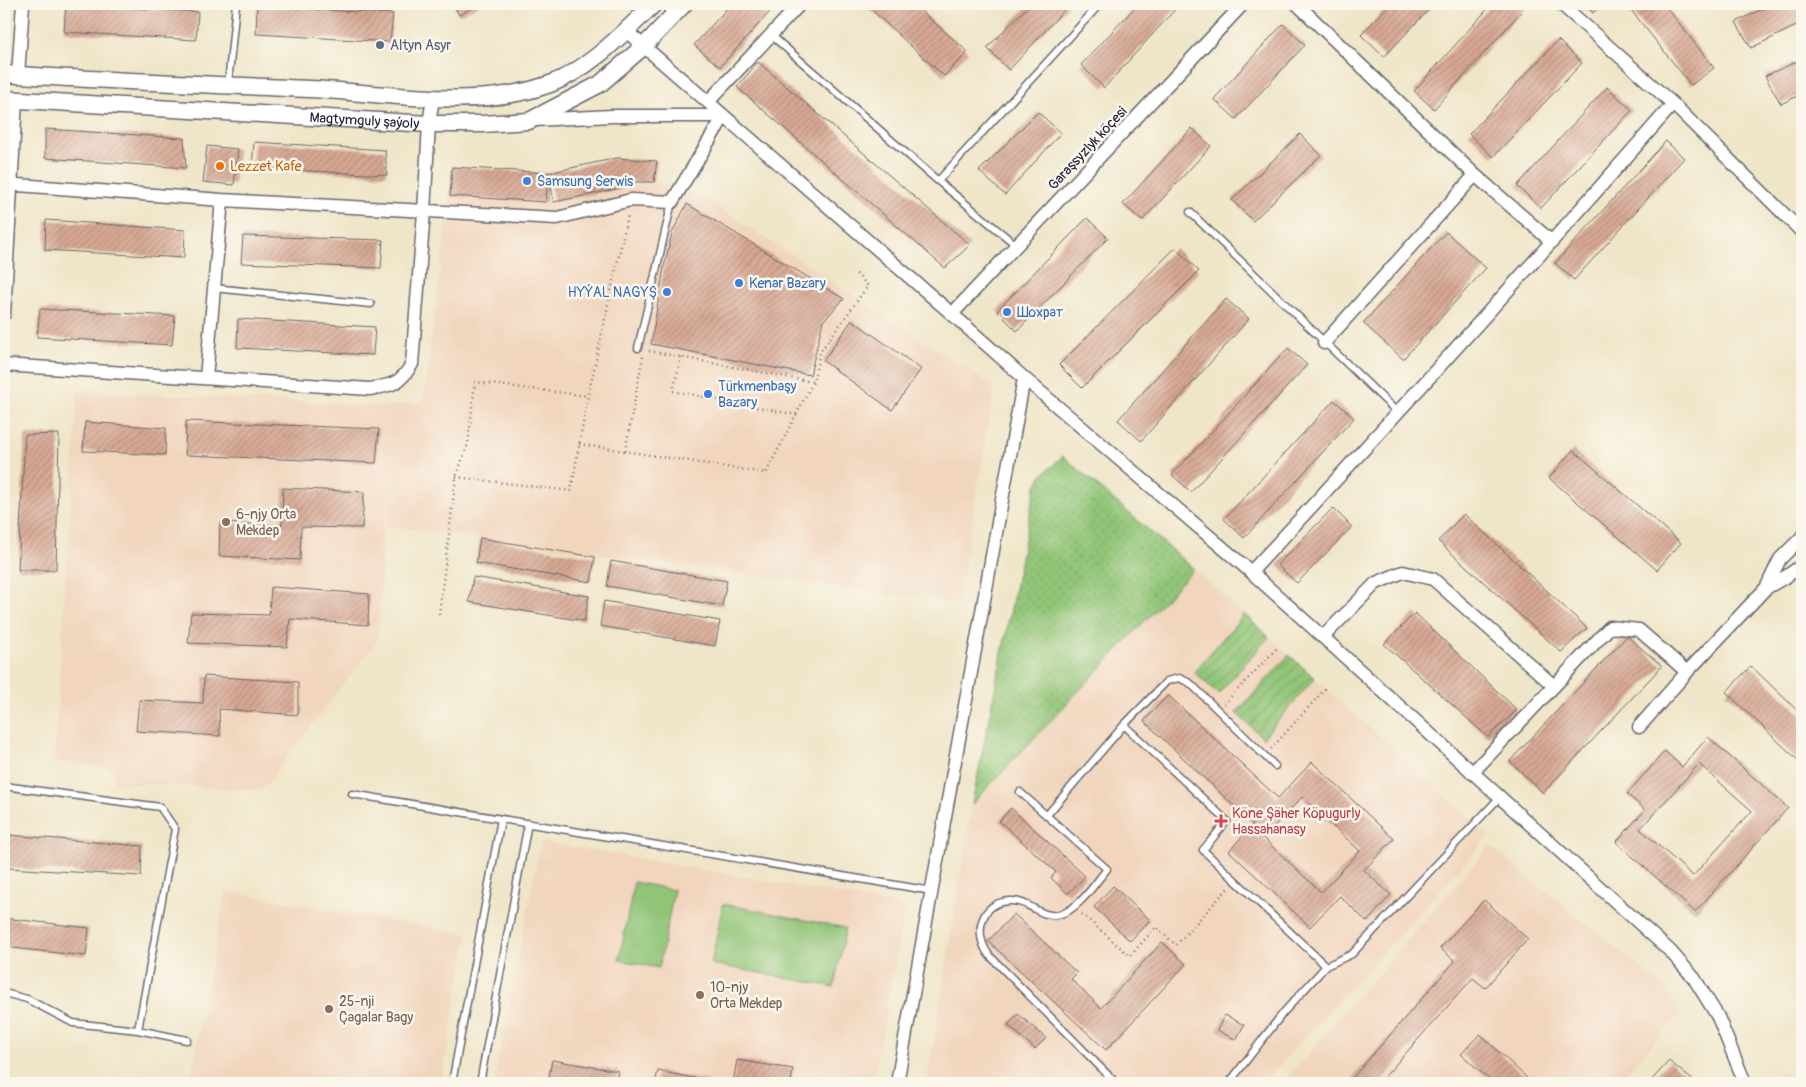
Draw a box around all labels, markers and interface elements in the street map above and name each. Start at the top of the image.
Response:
place label: Altyn Asyr [390,37,451,54]
marker: Altyn Asyr [374,39,386,51]
street label: Garaşsyzlyk köçesi [1044,103,1131,194]
street label: Magtymguly şaýoly [309,109,420,132]
place label: Lezzet Kafe [230,158,302,175]
marker: Lezzet Kafe [214,160,226,172]
place label: Samsung Serwis [537,173,634,190]
marker: Samsung Serwis [521,175,533,187]
place label: Kenar Bazary [749,275,826,292]
marker: Kenar Bazary [733,277,745,289]
place label: HYÝAL NAGYŞ [568,284,657,301]
marker: HYÝAL NAGYŞ [661,286,673,298]
place label: Шохрат [1017,304,1063,321]
marker: Шохрат [1001,306,1013,318]
place label: Türkmenbaşy Bazary [718,378,796,411]
marker: Türkmenbaşy Bazary [702,388,714,400]
place label: 6-njy Orta Mekdep [236,506,296,539]
marker: 6-njy Orta Mekdep [220,516,232,528]
place label: Köne Şäher Köpugurly Hassahanasy [1232,805,1361,838]
marker: Köne Şäher Köpugurly Hassahanasy [1214,814,1228,828]
place label: 10-njy Orta Mekdep [710,979,783,1012]
marker: 10-njy Orta Mekdep [694,989,706,1001]
place label: 25-nji Çagalar Bagy [339,993,413,1026]
marker: 25-nji Çagalar Bagy [323,1003,335,1015]

